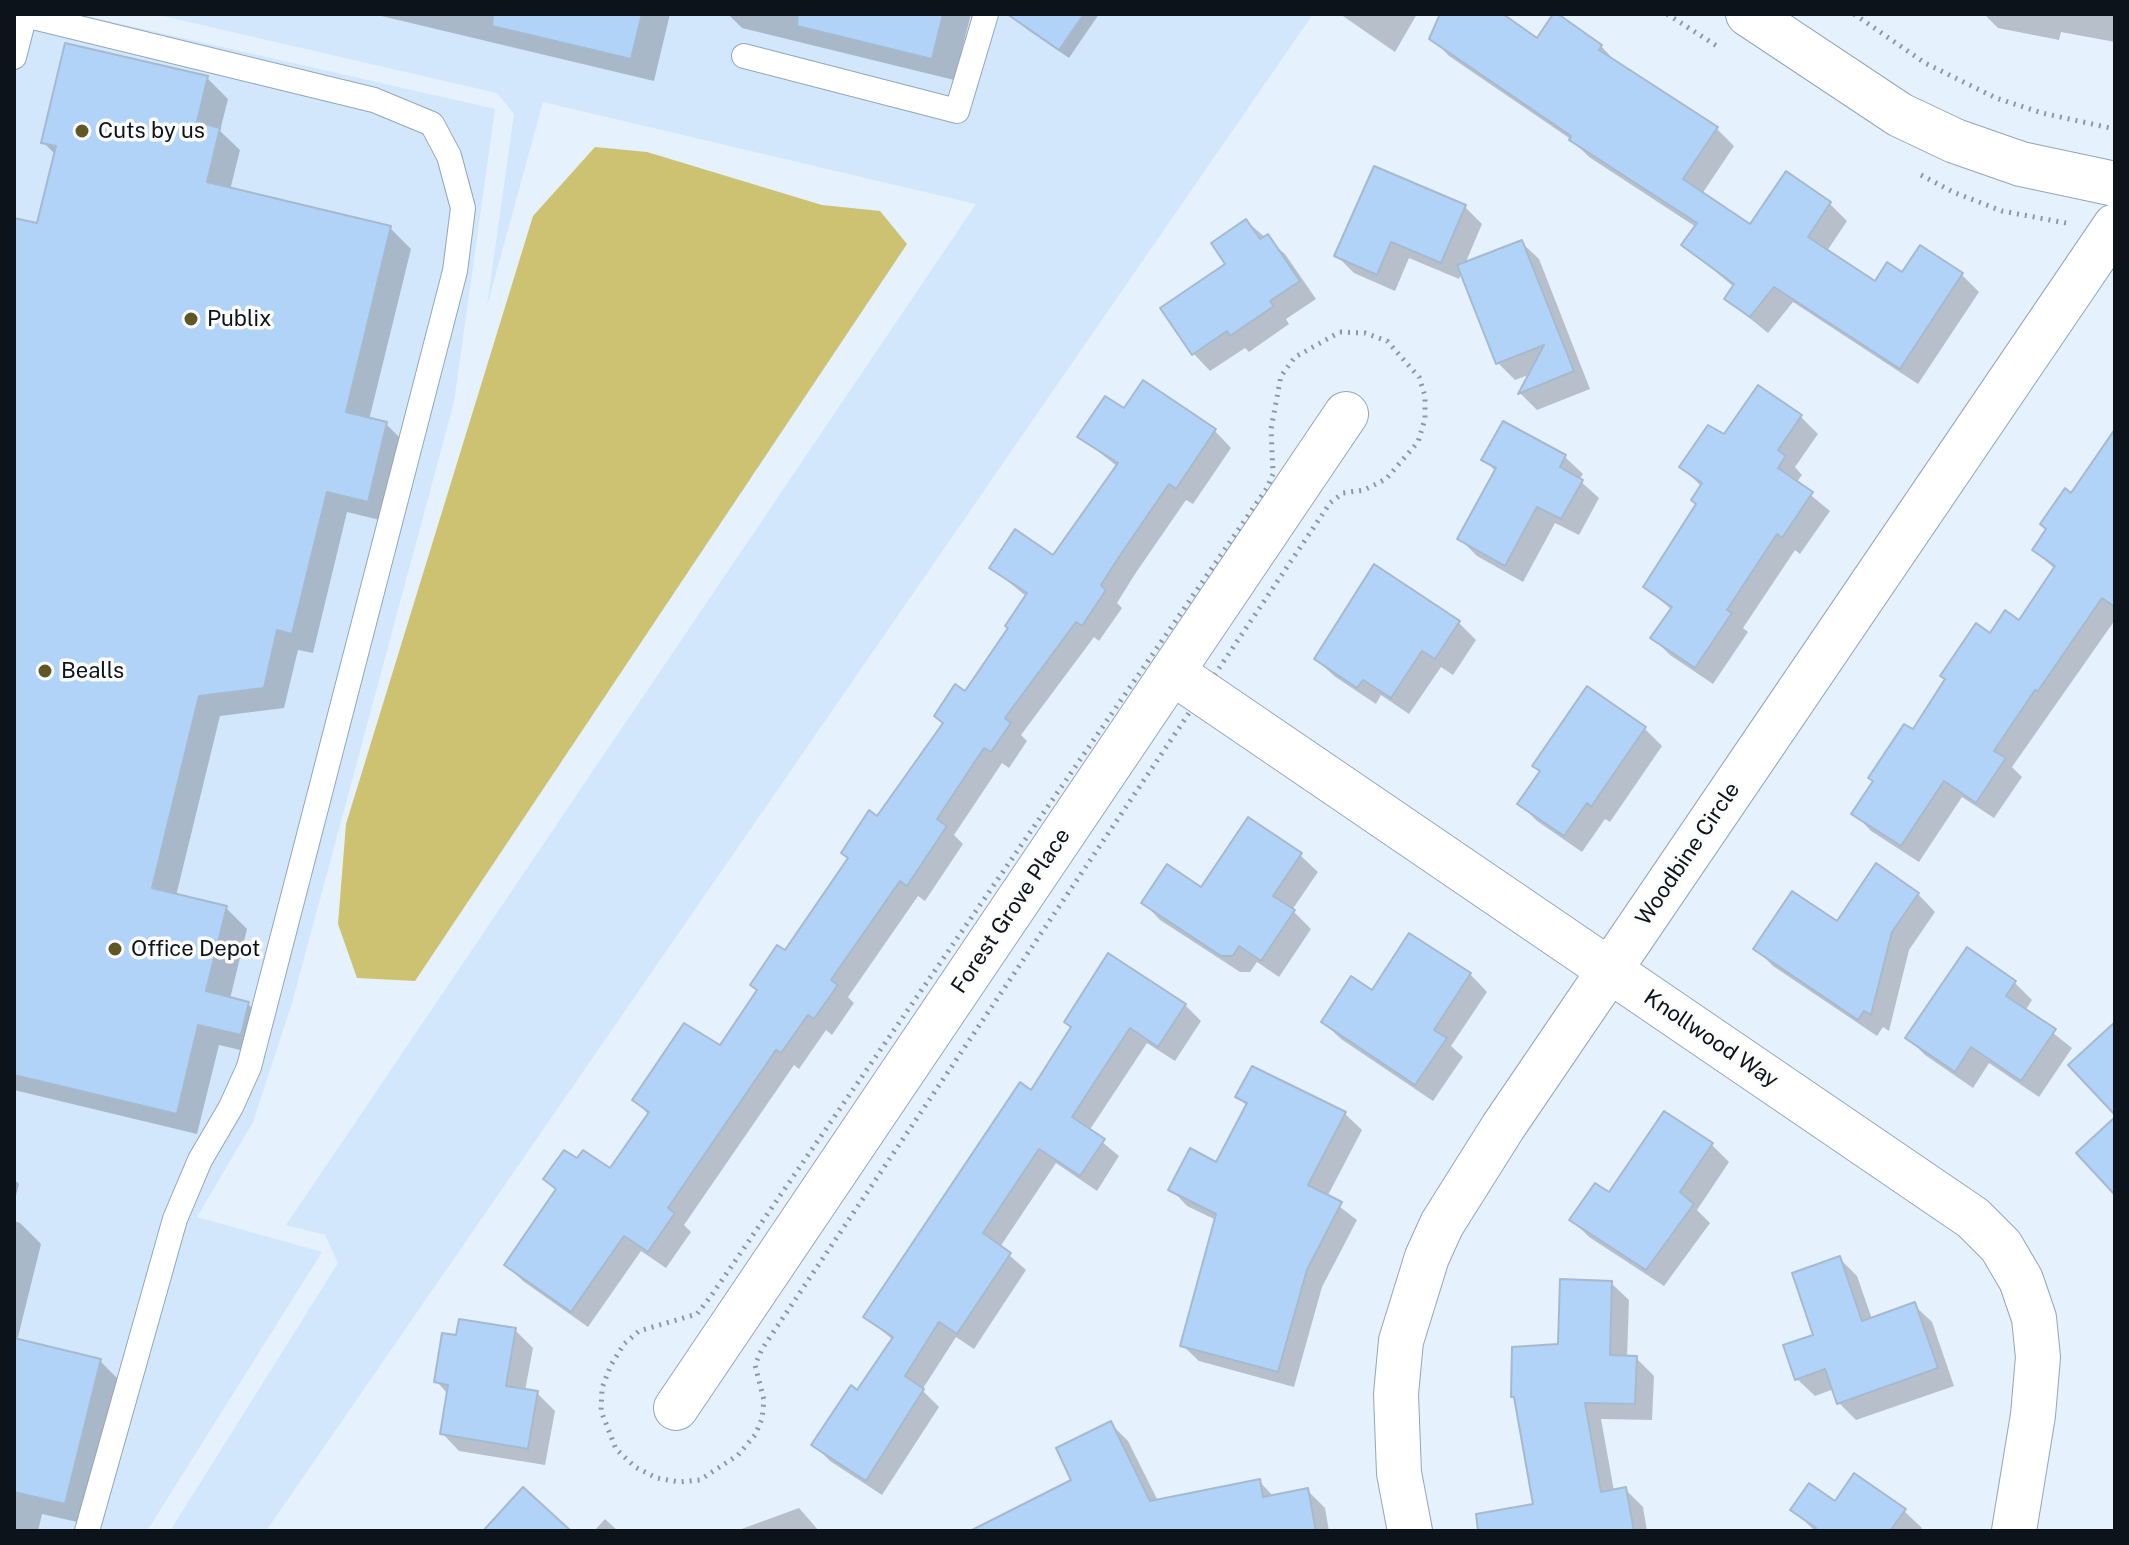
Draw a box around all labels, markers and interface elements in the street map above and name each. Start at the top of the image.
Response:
place label: Cuts by us [98,118,205,144]
marker: Cuts by us [73,122,91,140]
place label: Publix [207,306,271,332]
marker: Publix [182,310,200,328]
place label: Bealls [61,658,124,684]
marker: Bealls [36,662,54,680]
street label: Woodbine Circle [1630,777,1746,931]
street label: Forest Grove Place [946,823,1076,999]
place label: Office Depot [131,936,260,962]
marker: Office Depot [106,940,124,958]
street label: Knollwood Way [1639,984,1783,1094]

